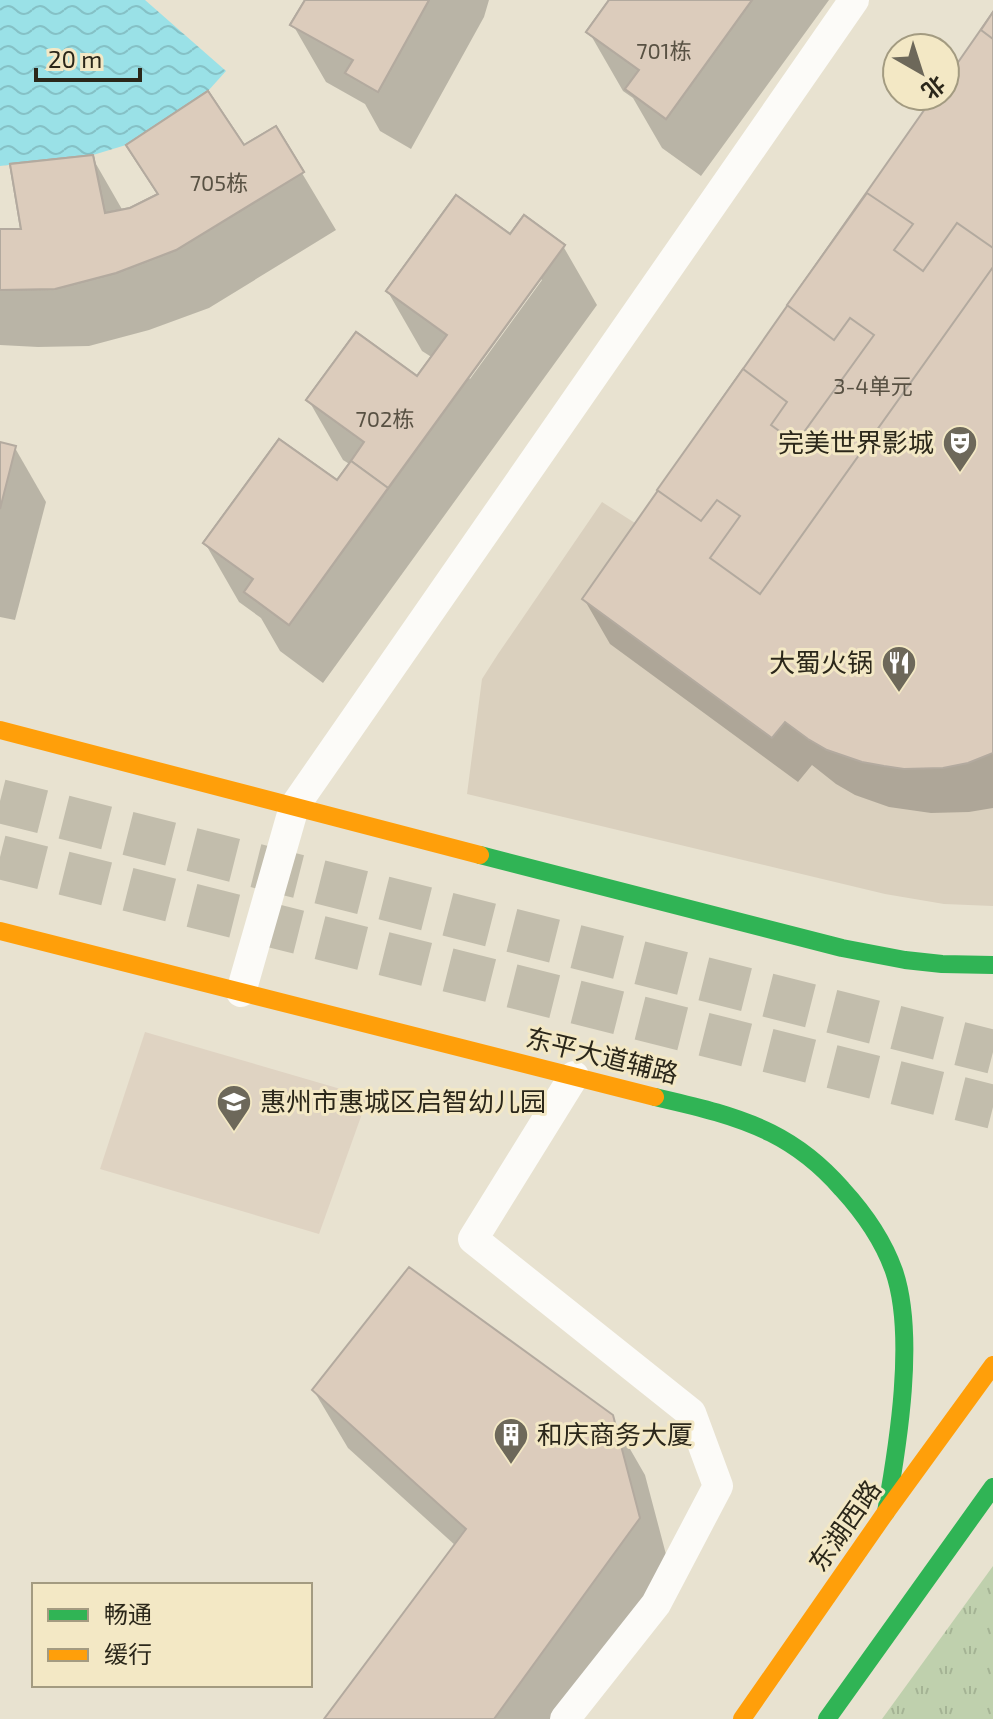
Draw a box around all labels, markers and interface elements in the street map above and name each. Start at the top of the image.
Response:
scale bar [36,32,140,82]
north arrow [881,32,961,112]
house number: 701栋 [636,37,692,63]
text: 20 m [48,44,102,73]
text: 北 [917,71,951,105]
house number: 705栋 [190,169,248,195]
house number: 3-4单元 [833,372,913,398]
house number: 702栋 [356,405,414,431]
theatre icon: 完美世界影城 [941,424,979,474]
place label: 完美世界影城 [778,426,934,457]
restaurant icon: 大蜀火锅 [880,644,918,694]
place label: 大蜀火锅 [769,646,873,677]
street label: 东平大道辅路 [523,1021,682,1088]
school or university icon: 惠州市惠城区启智幼儿园 [215,1083,253,1133]
place label: 惠州市惠城区启智幼儿园 [260,1085,546,1116]
building icon: 和庆商务大厦 [492,1416,530,1466]
place label: 和庆商务大厦 [537,1418,693,1449]
street label: 东湖西路 [801,1474,886,1577]
legend [32,1583,312,1687]
text: 畅通 [104,1599,152,1628]
text: 缓行 [104,1639,152,1668]

